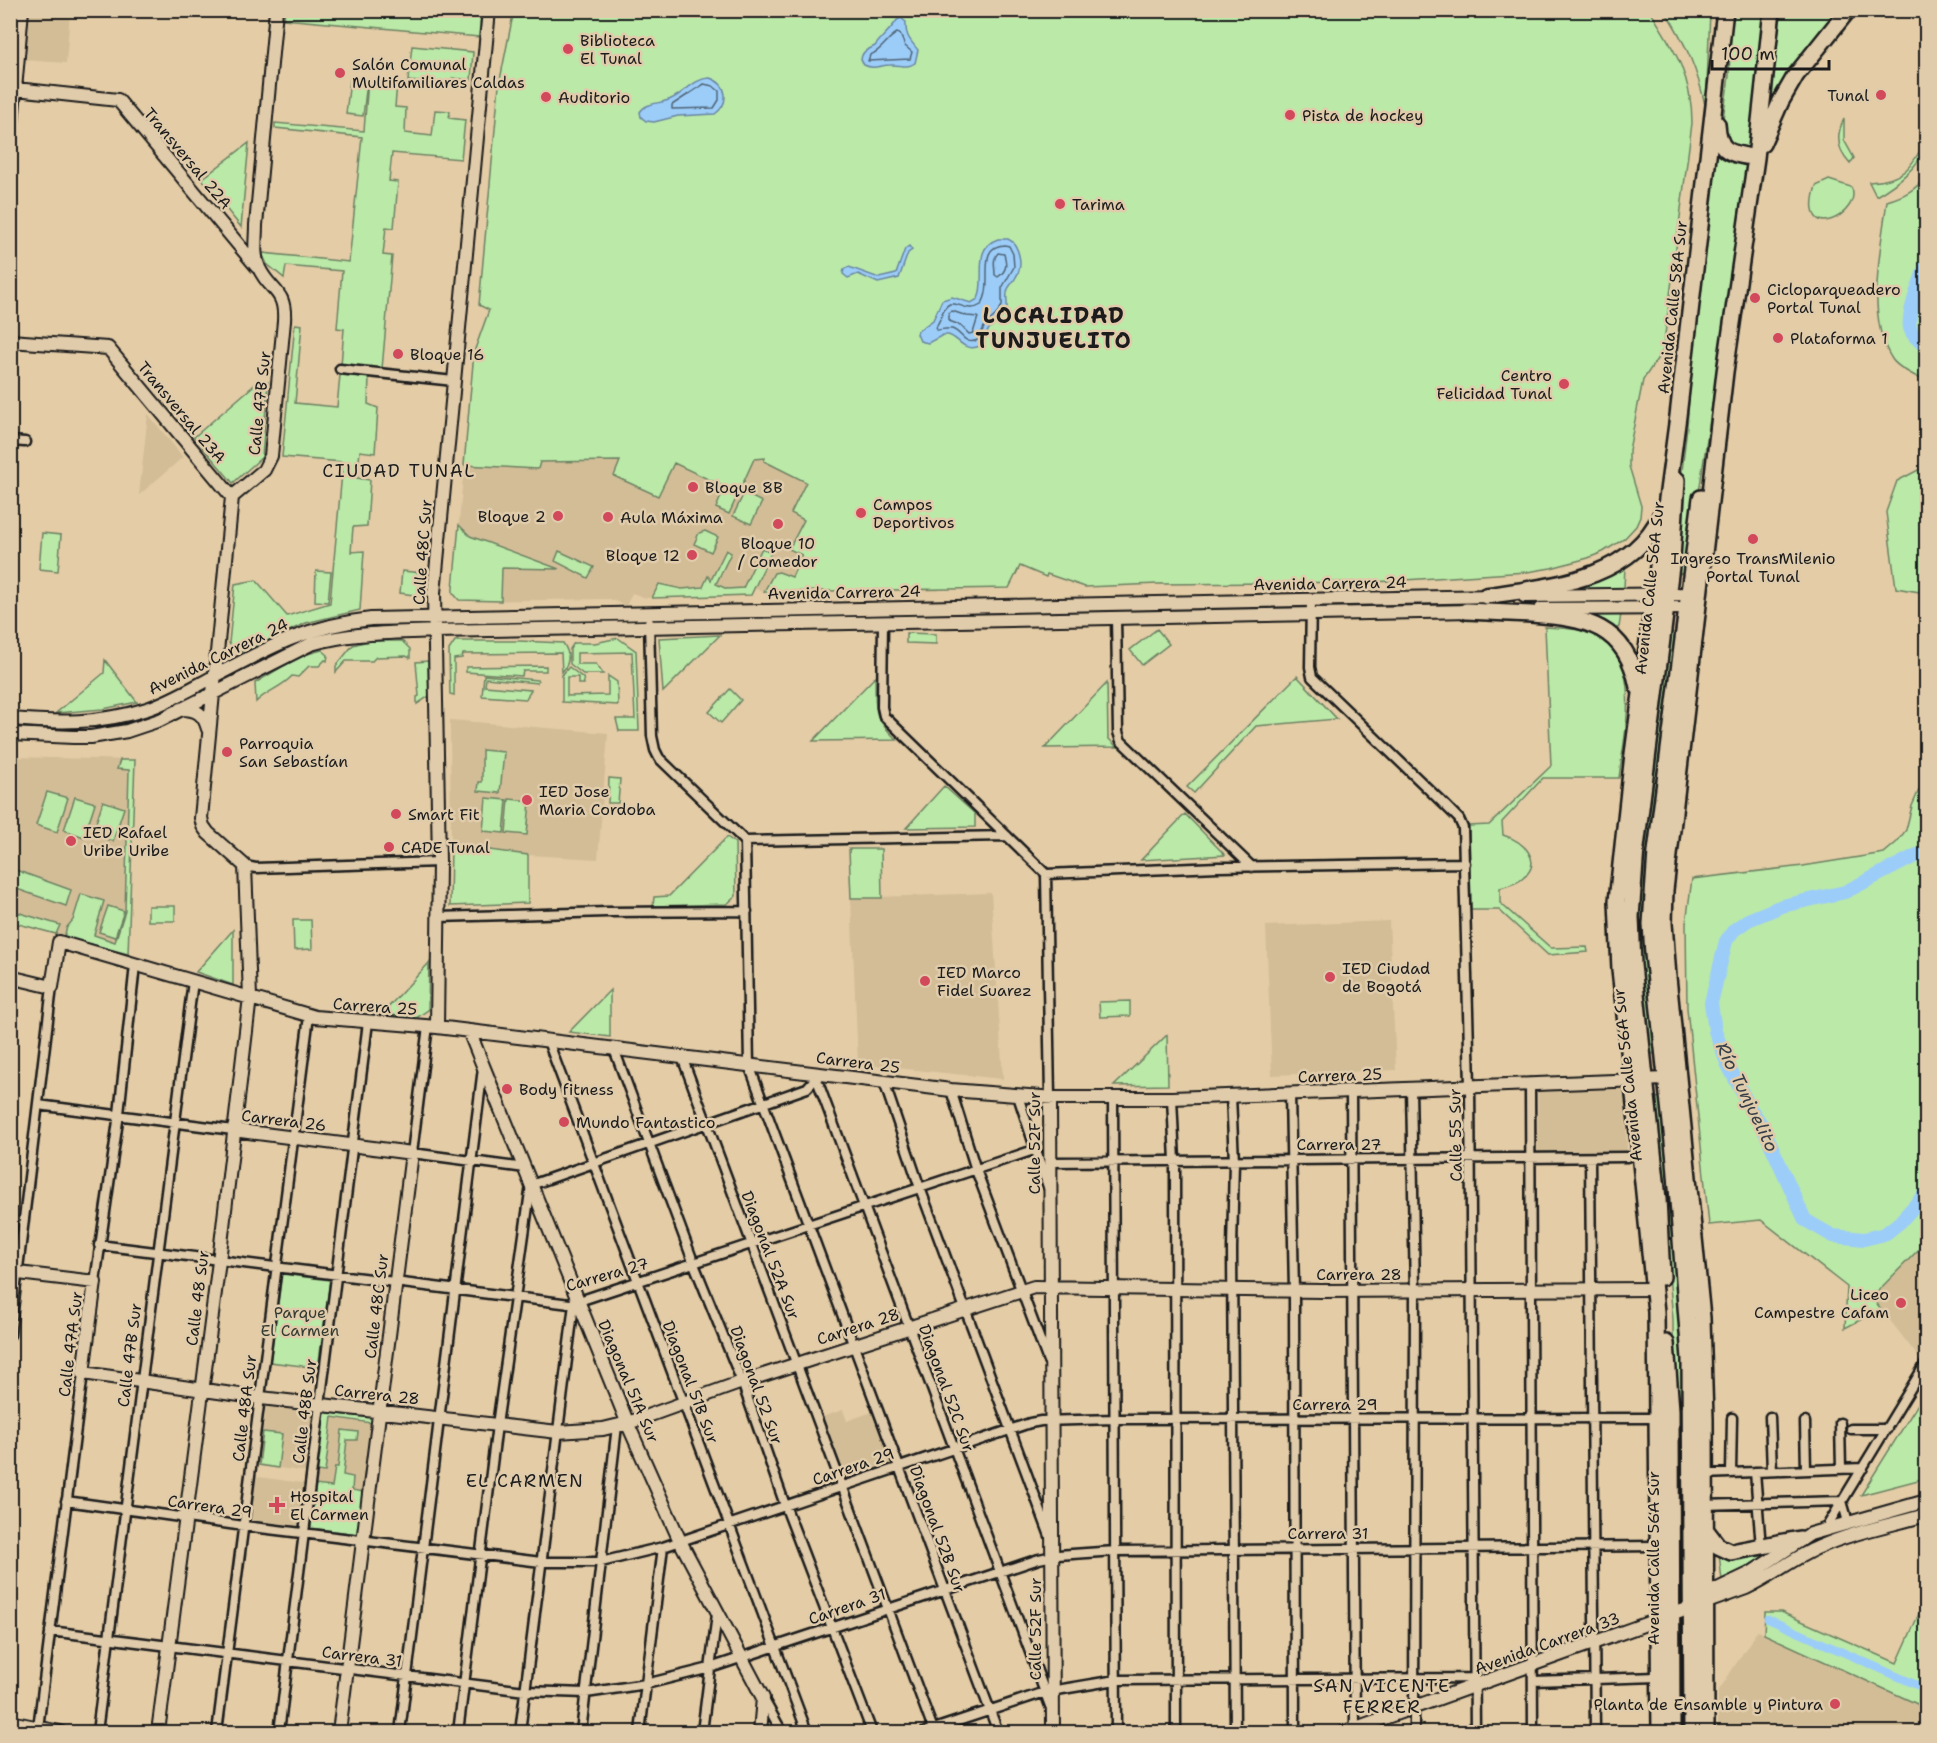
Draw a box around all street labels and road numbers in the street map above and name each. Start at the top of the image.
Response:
street label: Transversal 22A [139,103,236,214]
street label: Avenida Calle 58A Sur [1653,219,1692,395]
street label: Calle 47B Sur [244,350,275,456]
street label: Transversal 23A [133,357,230,468]
street label: Calle 48C Sur [408,498,437,606]
street label: Avenida Calle 56A Sur [1630,500,1669,676]
street label: Avenida Carrera 24 [1253,572,1407,595]
street label: Avenida Carrera 24 [767,581,921,604]
street label: Avenida Carrera 24 [145,613,292,699]
street label: Avenida Calle 56A Sur [1608,987,1647,1163]
street label: Carrera 25 [332,993,418,1020]
street label: Carrera 25 [815,1047,901,1078]
street label: Carrera 25 [1297,1064,1383,1087]
street label: Calle 55 Sur [1444,1088,1467,1182]
street label: Calle 52F Sur [1024,1091,1045,1195]
street label: Carrera 26 [240,1105,328,1136]
street label: Carrera 27 [1296,1134,1382,1155]
street label: Diagonal 52A Sur [736,1188,805,1322]
street label: Calle 48 Sur [181,1249,214,1347]
street label: Calle 48C Sur [360,1252,393,1360]
street label: Carrera 27 [563,1253,651,1296]
street label: Carrera 28 [1316,1264,1402,1285]
street label: Calle 47A Sur [54,1290,87,1398]
street label: Calle 47B Sur [113,1302,146,1408]
street label: Carrera 28 [814,1303,902,1350]
street label: Diagonal 51A Sur [593,1317,664,1446]
street label: Diagonal 51B Sur [657,1318,724,1447]
street label: Diagonal 52C Sur [914,1322,979,1455]
street label: Diagonal 52 Sur [725,1323,788,1447]
street label: Calle 48A Sur [228,1353,261,1463]
street label: Calle 48B Sur [288,1357,321,1465]
street label: Carrera 28 [333,1380,421,1409]
street label: Carrera 29 [1292,1394,1378,1415]
street label: Carrera 29 [809,1443,897,1490]
street label: Diagonal 52B Sur [905,1463,970,1596]
street label: Avenida Calle 56A Sur [1643,1471,1664,1645]
street label: Carrera 29 [166,1490,254,1523]
street label: Carrera 31 [1288,1523,1368,1544]
street label: Calle 52F Sur [1025,1577,1046,1681]
street label: Carrera 31 [806,1583,889,1630]
street label: Avenida Carrera 33 [1472,1607,1623,1680]
street label: Carrera 31 [321,1641,403,1672]

